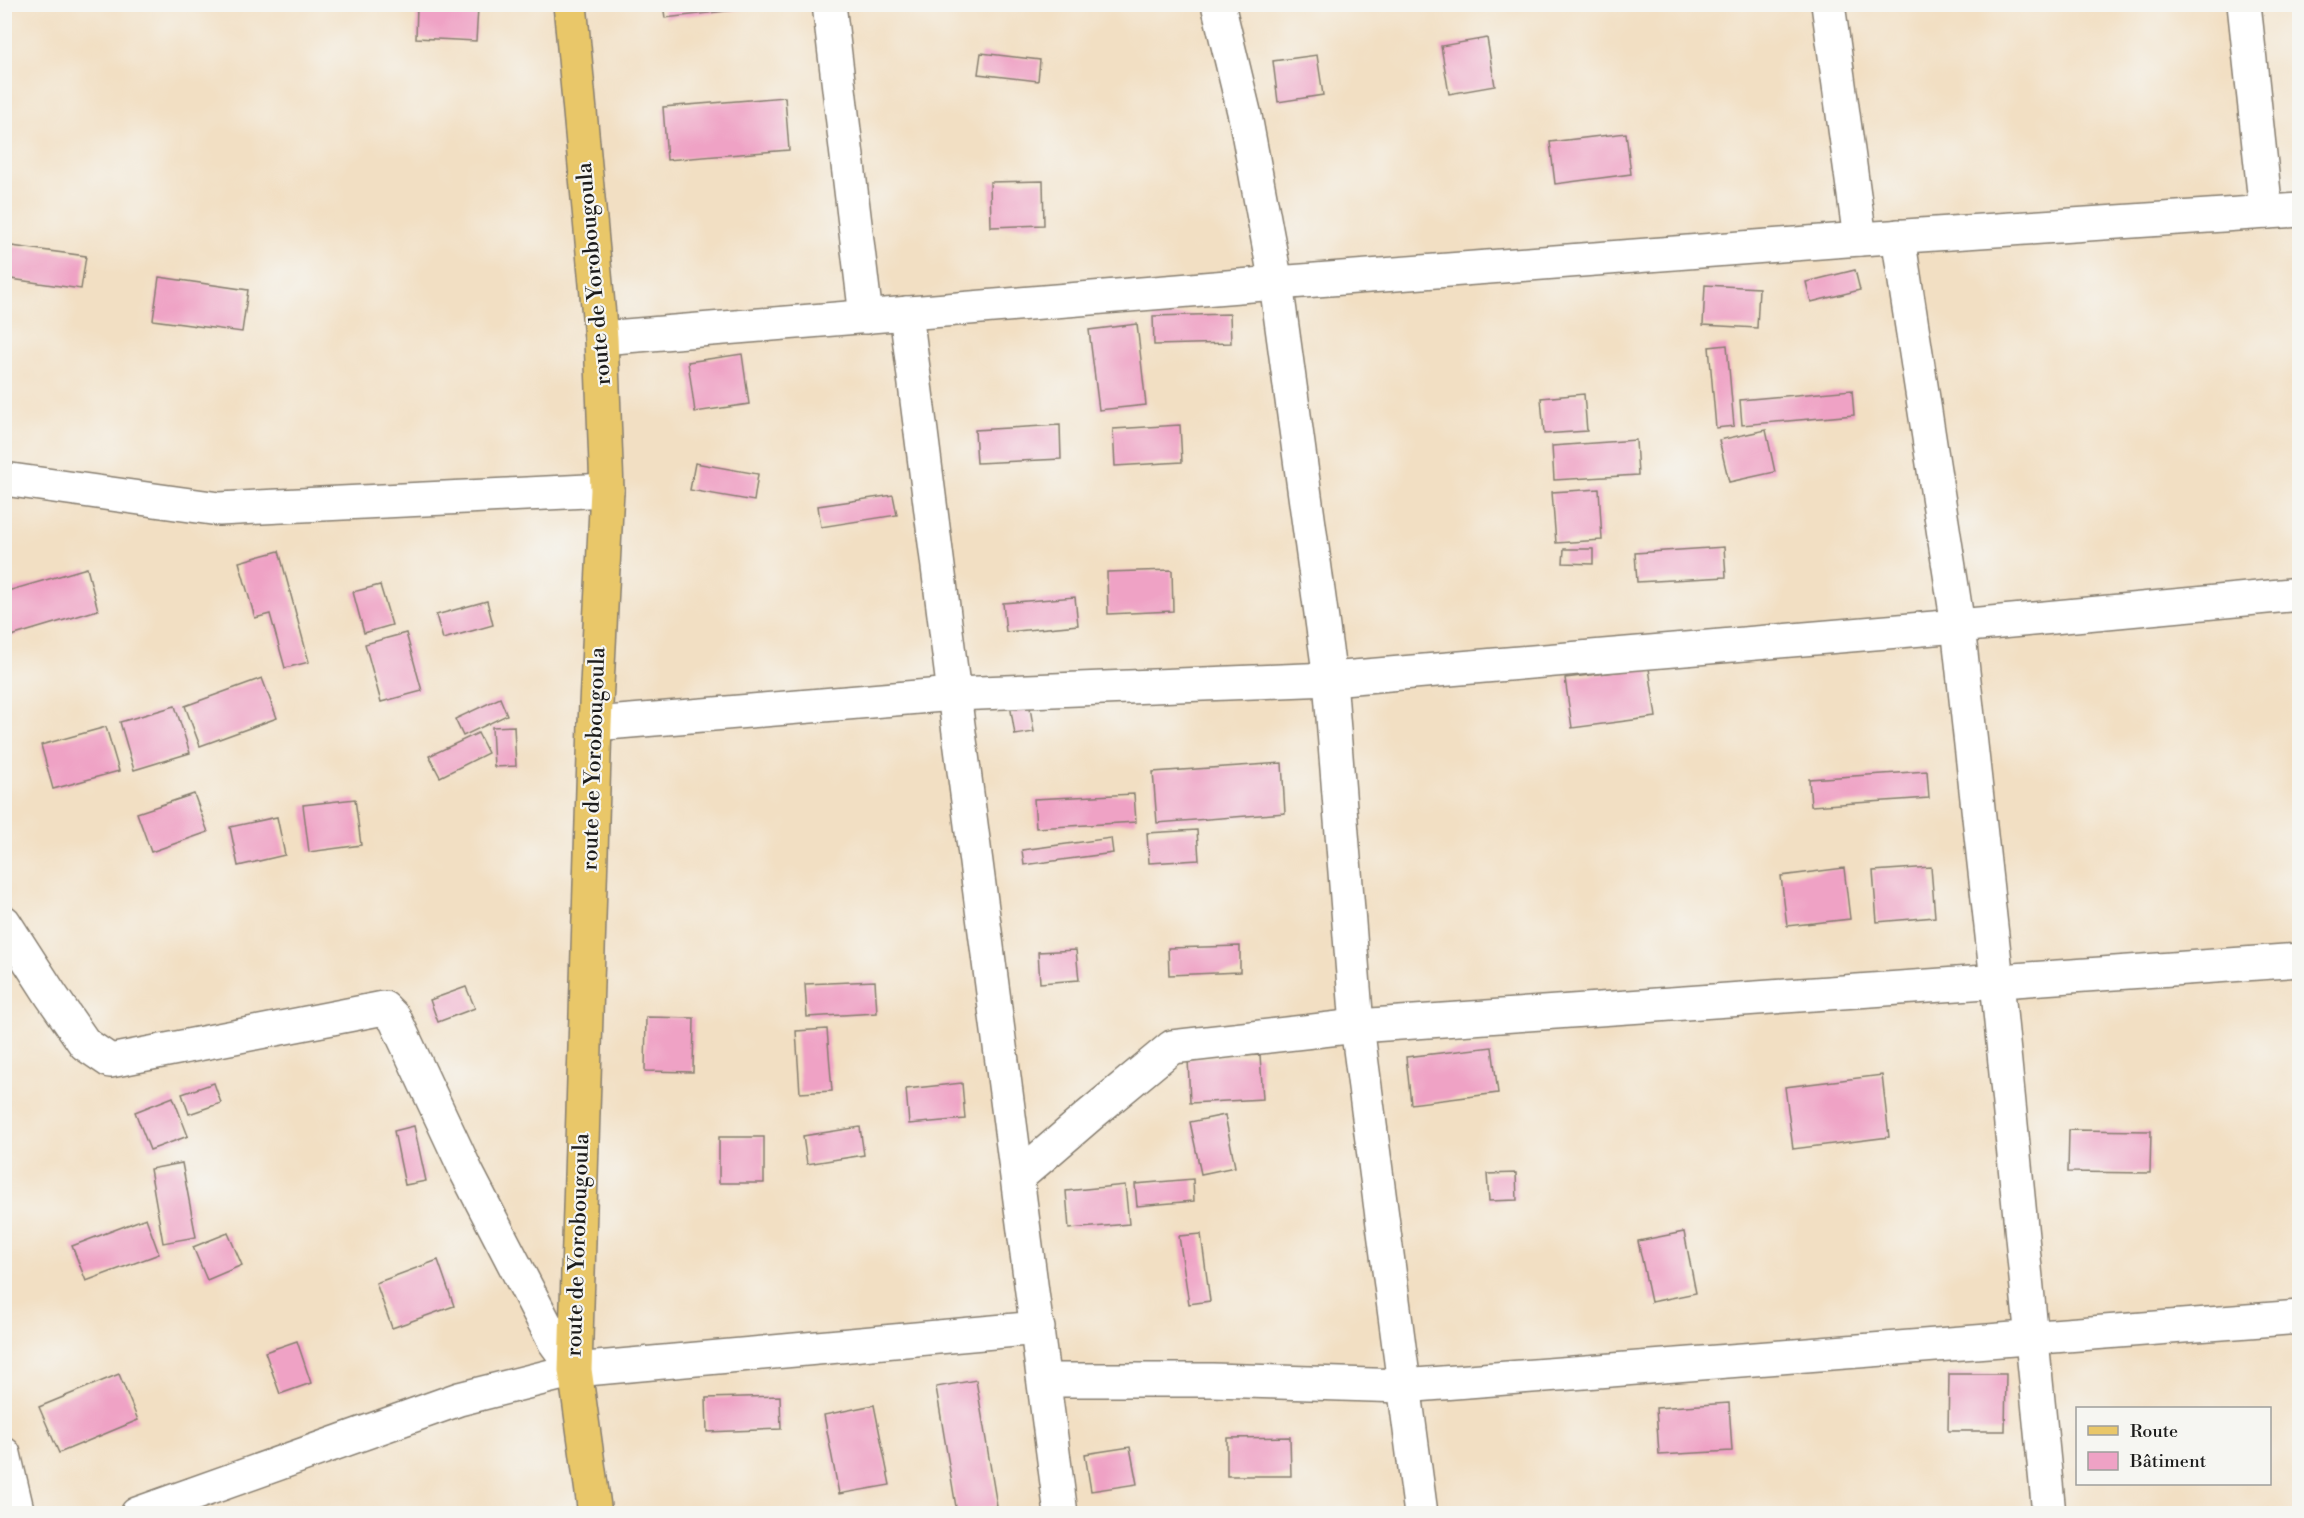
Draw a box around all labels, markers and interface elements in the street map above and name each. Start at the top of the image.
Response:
street label: route de Yorobougoula [571,161,617,387]
street label: route de Yorobougoula [577,646,611,871]
street label: route de Yorobougoula [561,1132,595,1357]
legend [2076,1407,2271,1485]
text: Route [2130,1420,2178,1443]
text: Bâtiment [2129,1450,2207,1473]

